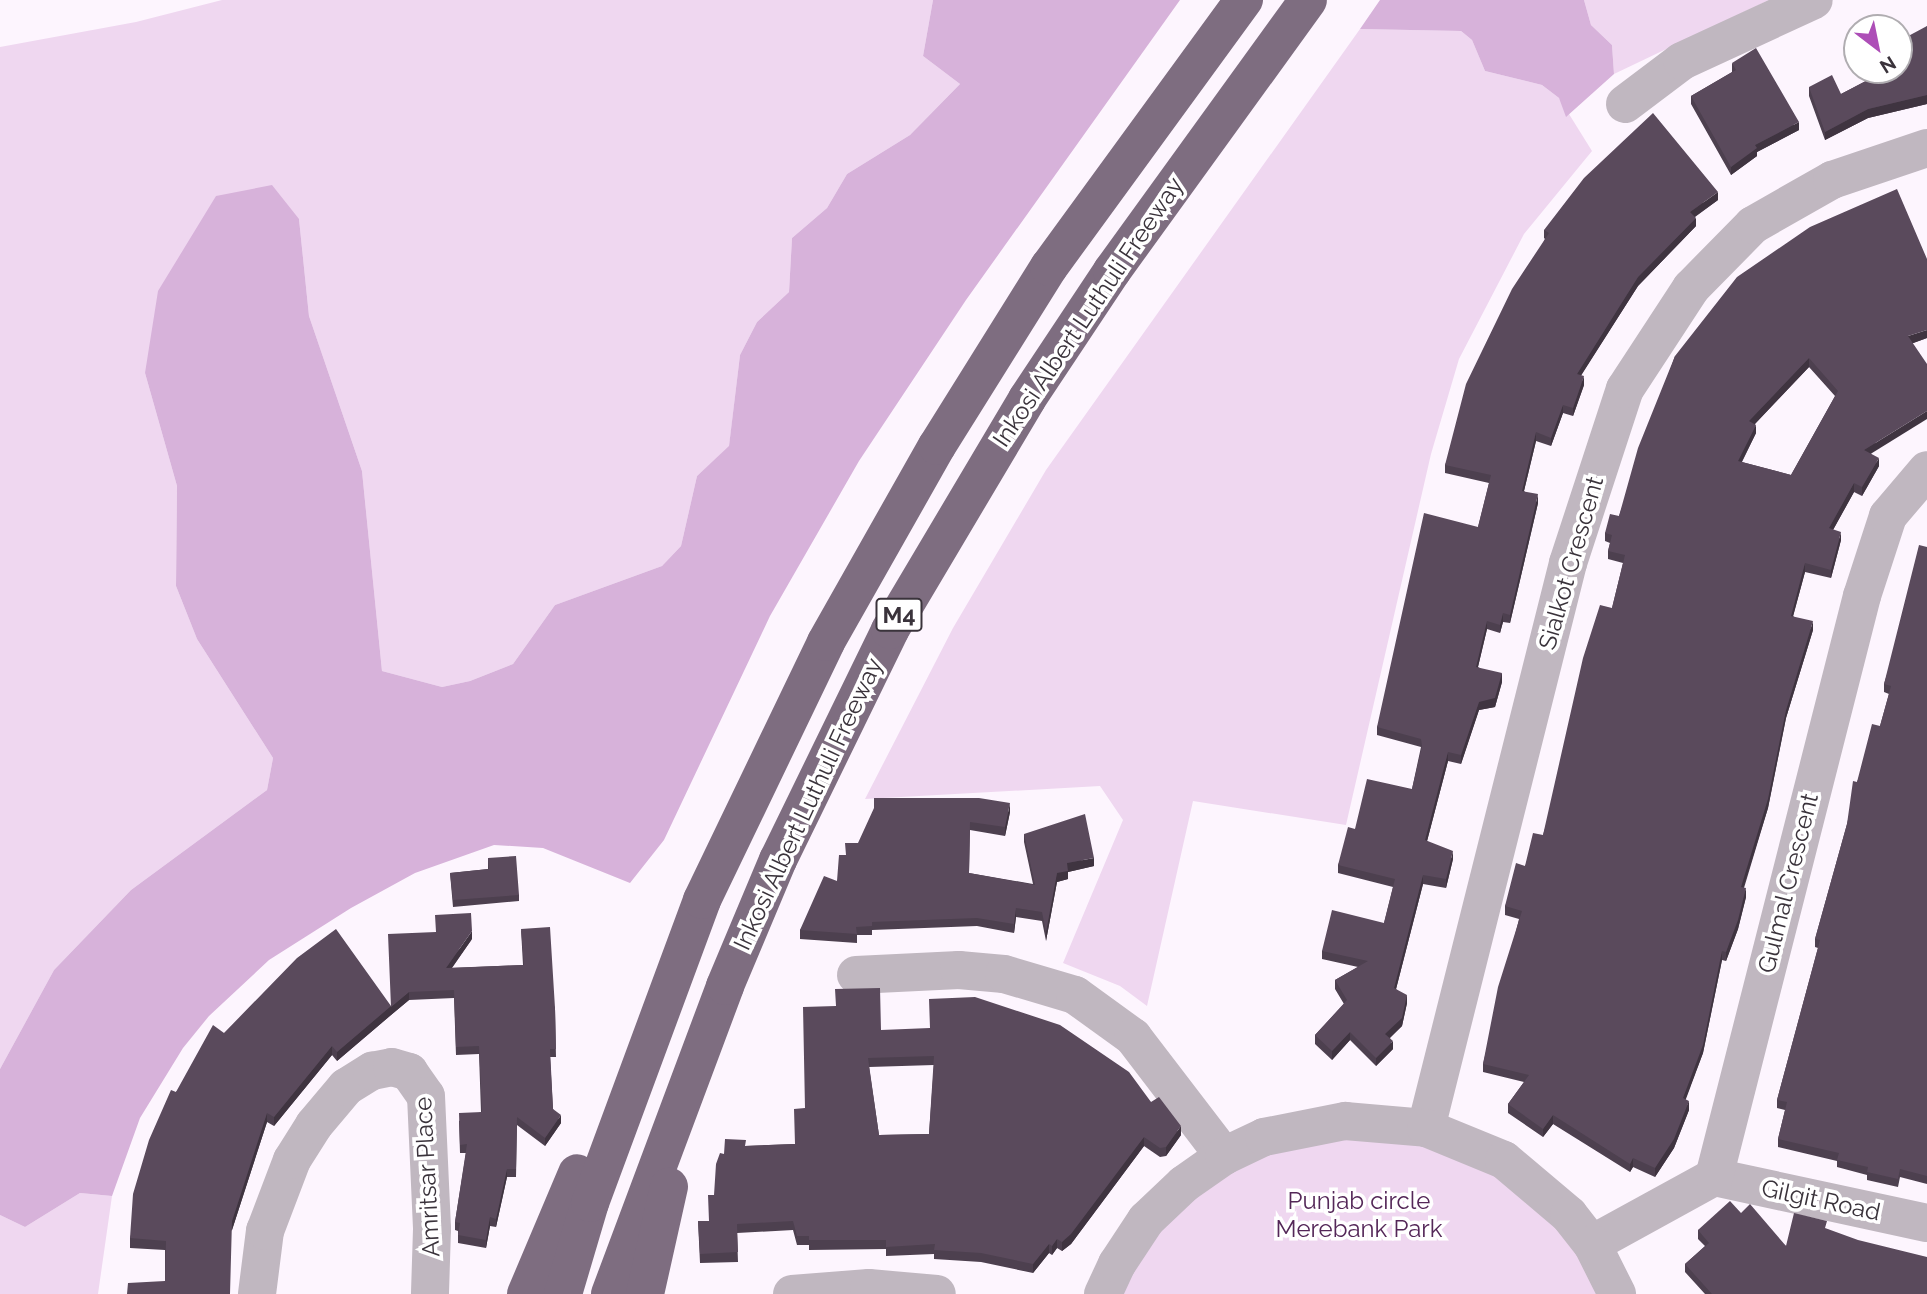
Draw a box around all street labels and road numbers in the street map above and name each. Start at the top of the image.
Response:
street label: Inkosi Albert Luthuli Freeway [987,171,1189,453]
street label: Sialkot Crescent [1532,473,1610,653]
road number: M4 [874,596,923,635]
street label: Inkosi Albert Luthuli Freeway [727,653,889,955]
street label: Gulmal Crescent [1752,790,1824,976]
street label: Amritsar Place [408,1096,446,1258]
street label: Gilgit Road [1759,1173,1883,1227]

